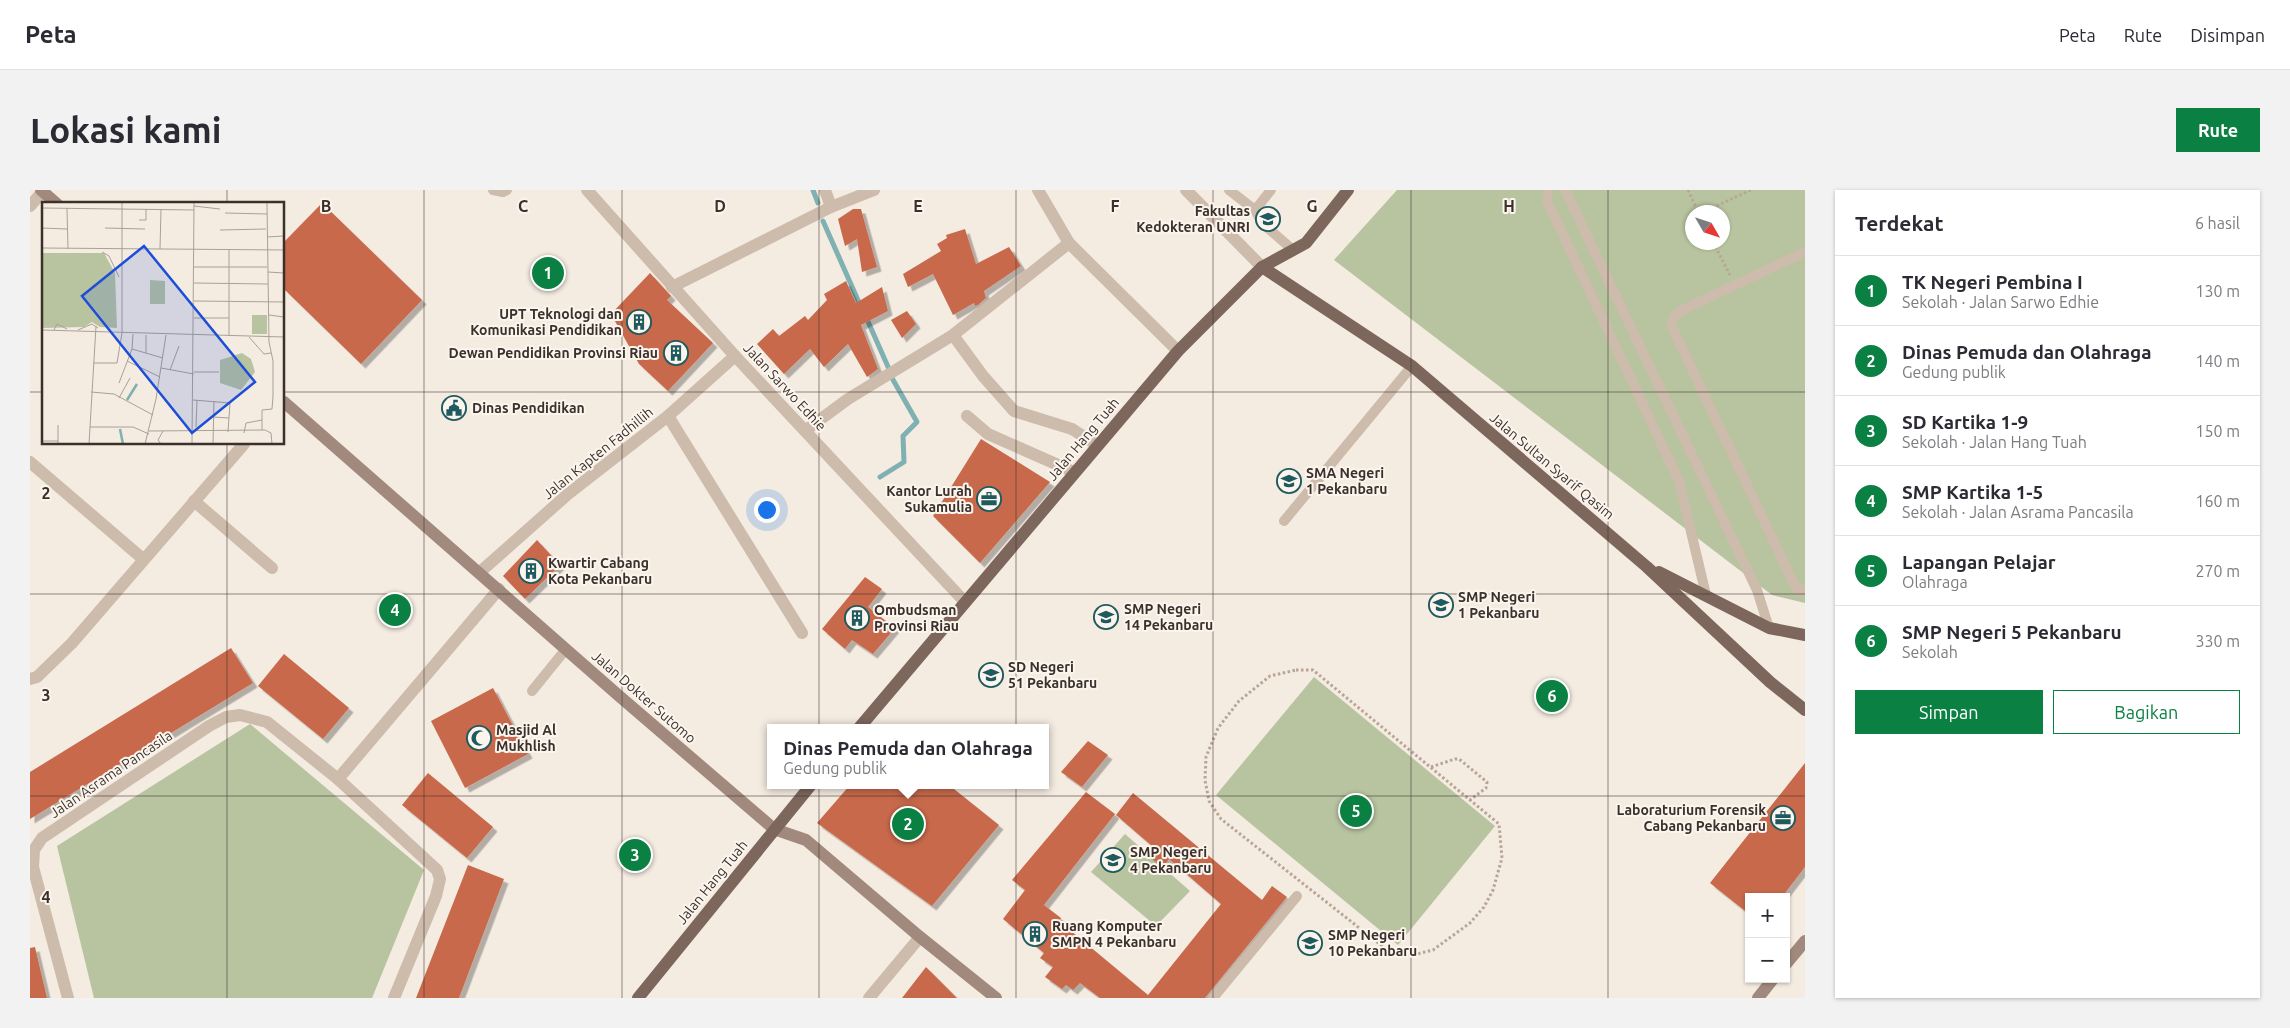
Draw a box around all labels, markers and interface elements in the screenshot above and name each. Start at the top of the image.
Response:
text: Peta [25,21,77,48]
text: Peta [2059,25,2096,45]
text: Rute [2124,25,2162,45]
text: Disimpan [2190,25,2265,45]
button: Rute [2176,108,2260,152]
text: Lokasi kami [30,110,222,150]
text: B [321,197,331,215]
text: C [518,197,528,215]
text: D [714,197,726,215]
text: E [913,197,923,215]
text: F [1111,197,1120,215]
text: G [1306,197,1318,215]
text: H [1503,197,1515,215]
inset map [42,202,285,445]
place label: Fakultas Kedokteran UNRI [1136,203,1250,235]
north arrow [1685,205,1730,250]
school or university icon: Fakultas Kedokteran UNRI [1255,206,1281,232]
text: Terdekat [1855,211,1943,235]
text: 6 hasil [2195,214,2240,232]
pin: 1 [532,254,564,292]
text: TK Negeri Pembina I [1902,271,2083,293]
text: 1 [1866,282,1876,300]
text: 130 m [2195,282,2240,300]
text: Sekolah · Jalan Sarwo Edhie [1902,293,2099,311]
place label: UPT Teknologi dan Komunikasi Pendidikan [470,306,622,338]
building icon: UPT Teknologi dan Komunikasi Pendidikan [626,309,652,335]
building icon: Dewan Pendidikan Provinsi Riau [663,340,689,366]
street label: Jalan Sarwo Edhie [740,340,830,434]
text: Dinas Pemuda dan Olahraga [1902,341,2152,363]
place label: Dewan Pendidikan Provinsi Riau [448,345,658,361]
text: 2 [1866,352,1876,370]
text: 140 m [2195,352,2240,370]
text: Gedung publik [1902,363,2006,381]
street label: Jalan Hang Tuah [1044,394,1122,484]
public building icon: Dinas Pendidikan [441,395,467,421]
place label: Dinas Pendidikan [472,400,585,416]
street label: Jalan Kapten Fadhillih [540,404,656,502]
street label: Jalan Sultan Syarif Qasim [1487,409,1617,523]
text: SD Kartika 1-9 [1902,411,2028,433]
text: 3 [1866,422,1876,440]
text: 150 m [2195,422,2240,440]
text: Sekolah · Jalan Hang Tuah [1902,433,2087,451]
place label: SMA Negeri 1 Pekanbaru [1306,465,1387,497]
school or university icon: SMA Negeri 1 Pekanbaru [1276,468,1302,494]
text: SMP Kartika 1-5 [1902,481,2043,503]
place label: Kantor Lurah Sukamulia [886,483,972,515]
text: 2 [41,484,51,502]
office icon: Kantor Lurah Sukamulia [976,486,1002,512]
text: 4 [1866,492,1876,510]
text: 160 m [2195,492,2240,510]
your location [754,497,780,523]
text: Sekolah · Jalan Asrama Pancasila [1902,503,2134,521]
text: Lapangan Pelajar [1902,551,2056,573]
place label: Kwartir Cabang Kota Pekanbaru [548,555,652,587]
building icon: Kwartir Cabang Kota Pekanbaru [518,558,544,584]
text: 5 [1866,562,1876,580]
text: 270 m [2195,562,2240,580]
text: Olahraga [1902,573,1968,591]
place label: SMP Negeri 1 Pekanbaru [1458,589,1539,621]
pin: 4 [379,591,411,629]
school or university icon: SMP Negeri 1 Pekanbaru [1428,592,1454,618]
place label: SMP Negeri 14 Pekanbaru [1124,601,1213,633]
place label: Ombudsman Provinsi Riau [874,602,959,634]
school or university icon: SMP Negeri 14 Pekanbaru [1093,604,1119,630]
building icon: Ombudsman Provinsi Riau [844,605,870,631]
text: SMP Negeri 5 Pekanbaru [1902,621,2122,643]
text: 6 [1866,632,1876,650]
text: 330 m [2195,632,2240,650]
text: Sekolah [1902,643,1958,661]
street label: Jalan Dokter Sutomo [589,648,699,746]
place label: SD Negeri 51 Pekanbaru [1008,659,1097,691]
school or university icon: SD Negeri 51 Pekanbaru [978,662,1004,688]
pin: 6 [1536,677,1568,715]
text: 3 [41,686,51,704]
button: Simpan [1855,690,2043,734]
button: Bagikan [2053,690,2240,734]
place label: Masjid Al Mukhlish [496,722,556,754]
popup [767,724,1049,789]
mosque icon: Masjid Al Mukhlish [466,725,492,751]
street label: Jalan Asrama Pancasila [47,727,175,821]
text: Dinas Pemuda dan Olahraga [783,737,1033,759]
text: Gedung publik [783,759,887,777]
pin: 5 [1340,792,1372,830]
place label: Laboraturium Forensik Cabang Pekanbaru [1617,802,1766,834]
pin: 2 [892,805,924,843]
office icon: Laboraturium Forensik Cabang Pekanbaru [1770,805,1796,831]
pin: 3 [619,836,651,874]
street label: Jalan Hang Tuah [673,837,751,927]
place label: SMP Negeri 4 Pekanbaru [1130,844,1211,876]
school or university icon: SMP Negeri 4 Pekanbaru [1100,847,1126,873]
text: 4 [41,888,51,906]
map controls [1745,893,1790,983]
button: + [1745,893,1790,938]
place label: Ruang Komputer SMPN 4 Pekanbaru [1052,918,1176,950]
building icon: Ruang Komputer SMPN 4 Pekanbaru [1022,921,1048,947]
place label: SMP Negeri 10 Pekanbaru [1328,927,1417,959]
school or university icon: SMP Negeri 10 Pekanbaru [1297,930,1323,956]
button: − [1745,938,1790,983]

